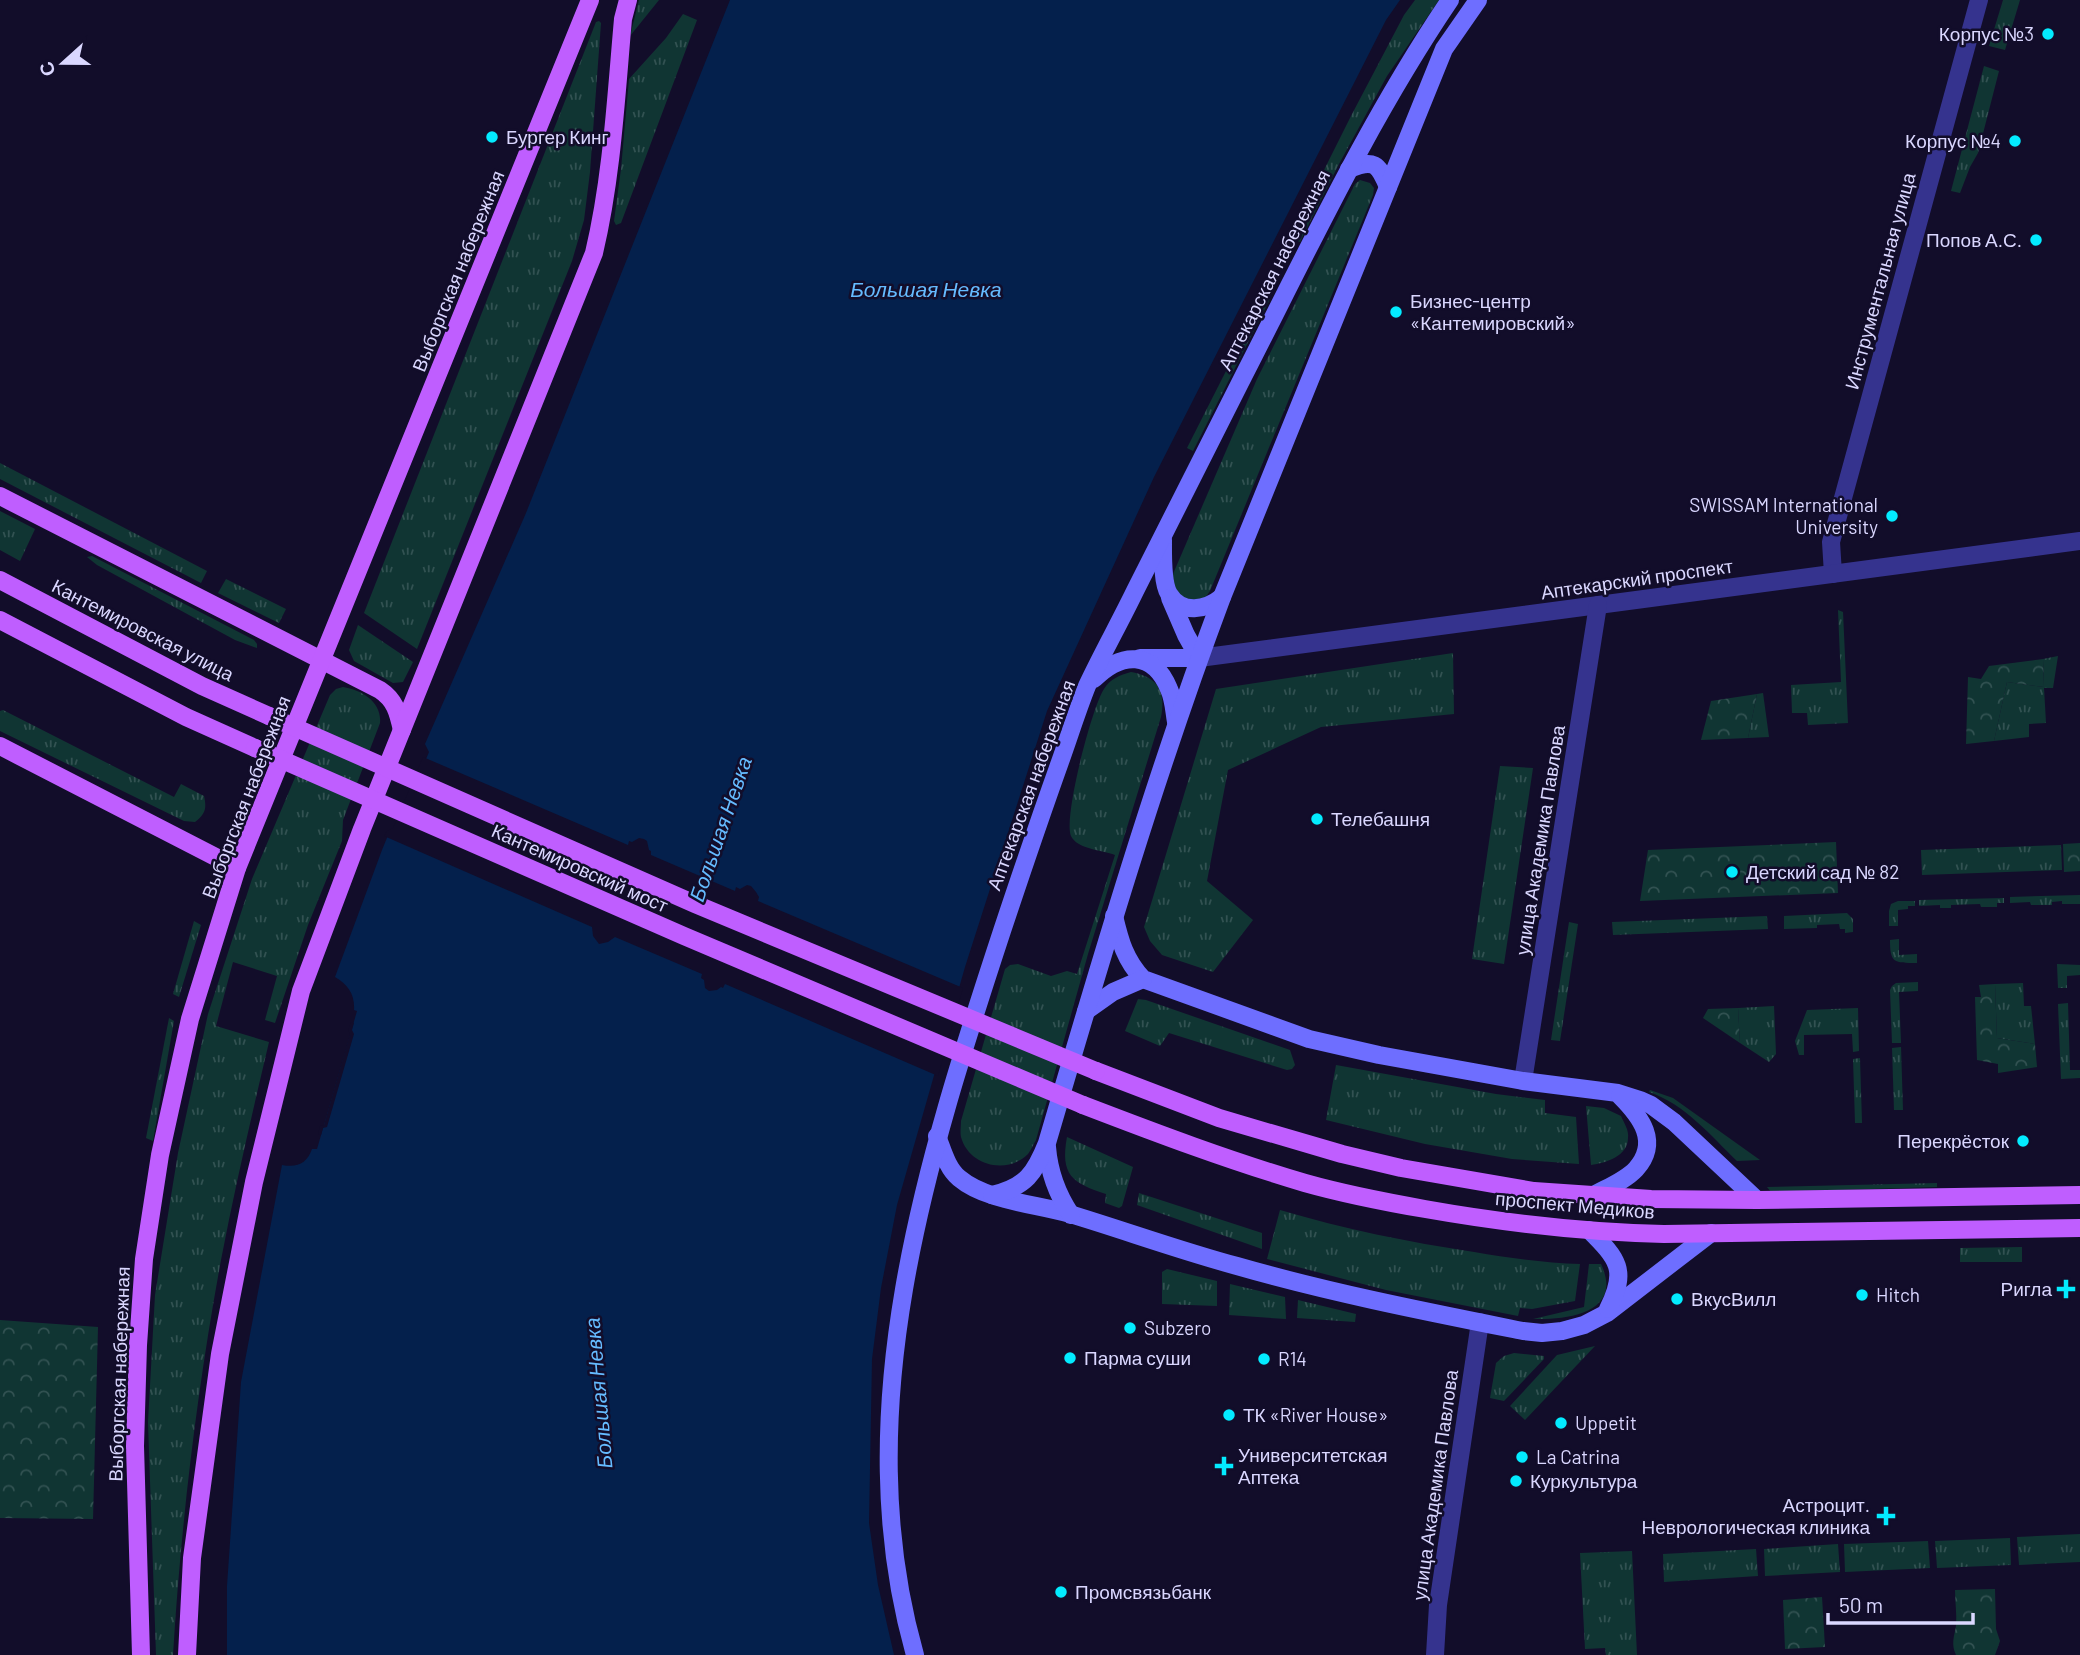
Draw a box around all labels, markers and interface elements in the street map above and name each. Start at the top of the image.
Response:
place label: Корпус №3 [1939,22,2034,45]
marker: Корпус №3 [2040,26,2056,42]
north arrow [28,28,98,98]
text: С [33,58,60,80]
place label: Бургер Кинг [506,125,609,148]
marker: Бургер Кинг [484,129,500,145]
place label: Корпус №4 [1905,129,2001,152]
marker: Корпус №4 [2007,133,2023,149]
street label: Аптекарская набережная [1213,166,1334,374]
street label: Выборгская набережная [407,167,508,375]
street label: Инструментальная улица [1839,170,1920,392]
place label: Попов А.С. [1926,228,2022,251]
marker: Попов А.С. [2028,232,2044,248]
water label: Большая Невка [850,276,1002,301]
place label: Бизнес-центр «Кантемировский» [1410,289,1575,334]
marker: Бизнес-центр «Кантемировский» [1388,304,1404,320]
place label: SWISSAM International University [1689,493,1878,538]
marker: SWISSAM International University [1884,508,1900,524]
street label: Аптекарский проспект [1539,554,1735,603]
street label: Кантемировская улица [48,574,238,686]
street label: Аптекарская набережная [982,677,1079,893]
street label: Выборгская набережная [196,692,295,901]
street label: улица Академика Павлова [1510,723,1569,957]
water label: Большая Невка [683,753,756,904]
place label: Телебашня [1331,807,1430,830]
marker: Телебашня [1309,811,1325,827]
street label: Кантемировский мост [488,818,672,917]
place label: Детский сад № 82 [1746,860,1899,883]
marker: Детский сад № 82 [1724,864,1740,880]
place label: Перекрёсток [1897,1129,2010,1152]
marker: Перекрёсток [2015,1133,2031,1149]
street label: проспект Медиков [1494,1186,1656,1223]
street label: Выборгская набережная [103,1266,134,1482]
place label: Ригла [2001,1277,2052,1300]
marker: Ригла [2058,1281,2074,1297]
place label: Hitch [1876,1283,1920,1306]
place label: ВкусВилл [1691,1287,1776,1310]
marker: Hitch [1854,1287,1870,1303]
marker: ВкусВилл [1669,1291,1685,1307]
place label: Subzero [1144,1316,1211,1339]
water label: Большая Невка [578,1317,617,1470]
marker: Subzero [1122,1320,1138,1336]
place label: Парма суши [1084,1346,1191,1369]
place label: R14 [1278,1347,1307,1370]
marker: Парма суши [1062,1350,1078,1366]
marker: R14 [1256,1351,1272,1367]
street label: улица Академика Павлова [1407,1368,1462,1602]
place label: ТК «River House» [1243,1403,1388,1426]
marker: ТК «River House» [1221,1407,1237,1423]
place label: Uppetit [1575,1411,1637,1434]
marker: Uppetit [1553,1415,1569,1431]
place label: Университетская Аптека [1238,1443,1387,1488]
place label: La Catrina [1536,1445,1620,1468]
marker: La Catrina [1514,1449,1530,1465]
marker: Университетская Аптека [1216,1458,1232,1474]
place label: Куркультура [1530,1469,1638,1492]
marker: Куркультура [1508,1473,1524,1489]
place label: Астроцит. Неврологическая клиника [1642,1493,1870,1538]
marker: Астроцит. Неврологическая клиника [1876,1506,1896,1526]
place label: Промсвязьбанк [1075,1580,1212,1603]
scale bar [1828,1582,1973,1626]
marker: Промсвязьбанк [1053,1584,1069,1600]
text: 50 m [1839,1592,1883,1617]

